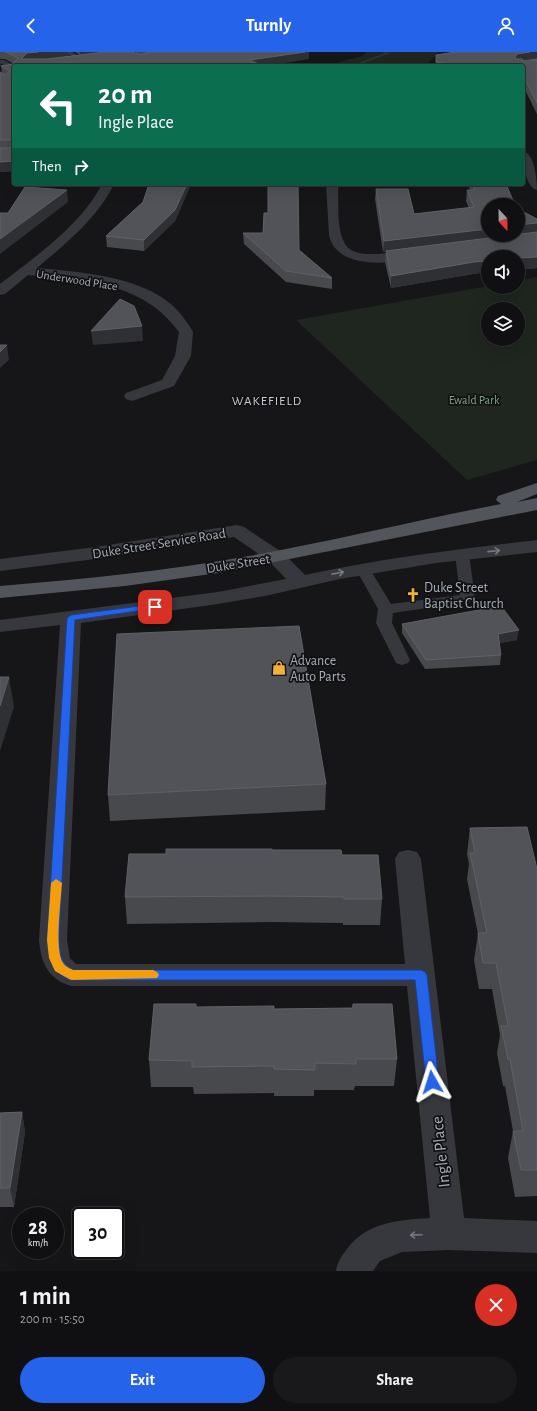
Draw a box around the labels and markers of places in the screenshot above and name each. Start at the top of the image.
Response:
place label: Duke Street Baptist Church [424,581,504,611]
church icon: Duke Street Baptist Church [405,587,421,603]
pin [138,590,172,624]
place label: Advance Auto Parts [290,654,346,684]
shop icon: Advance Auto Parts [271,660,287,676]

